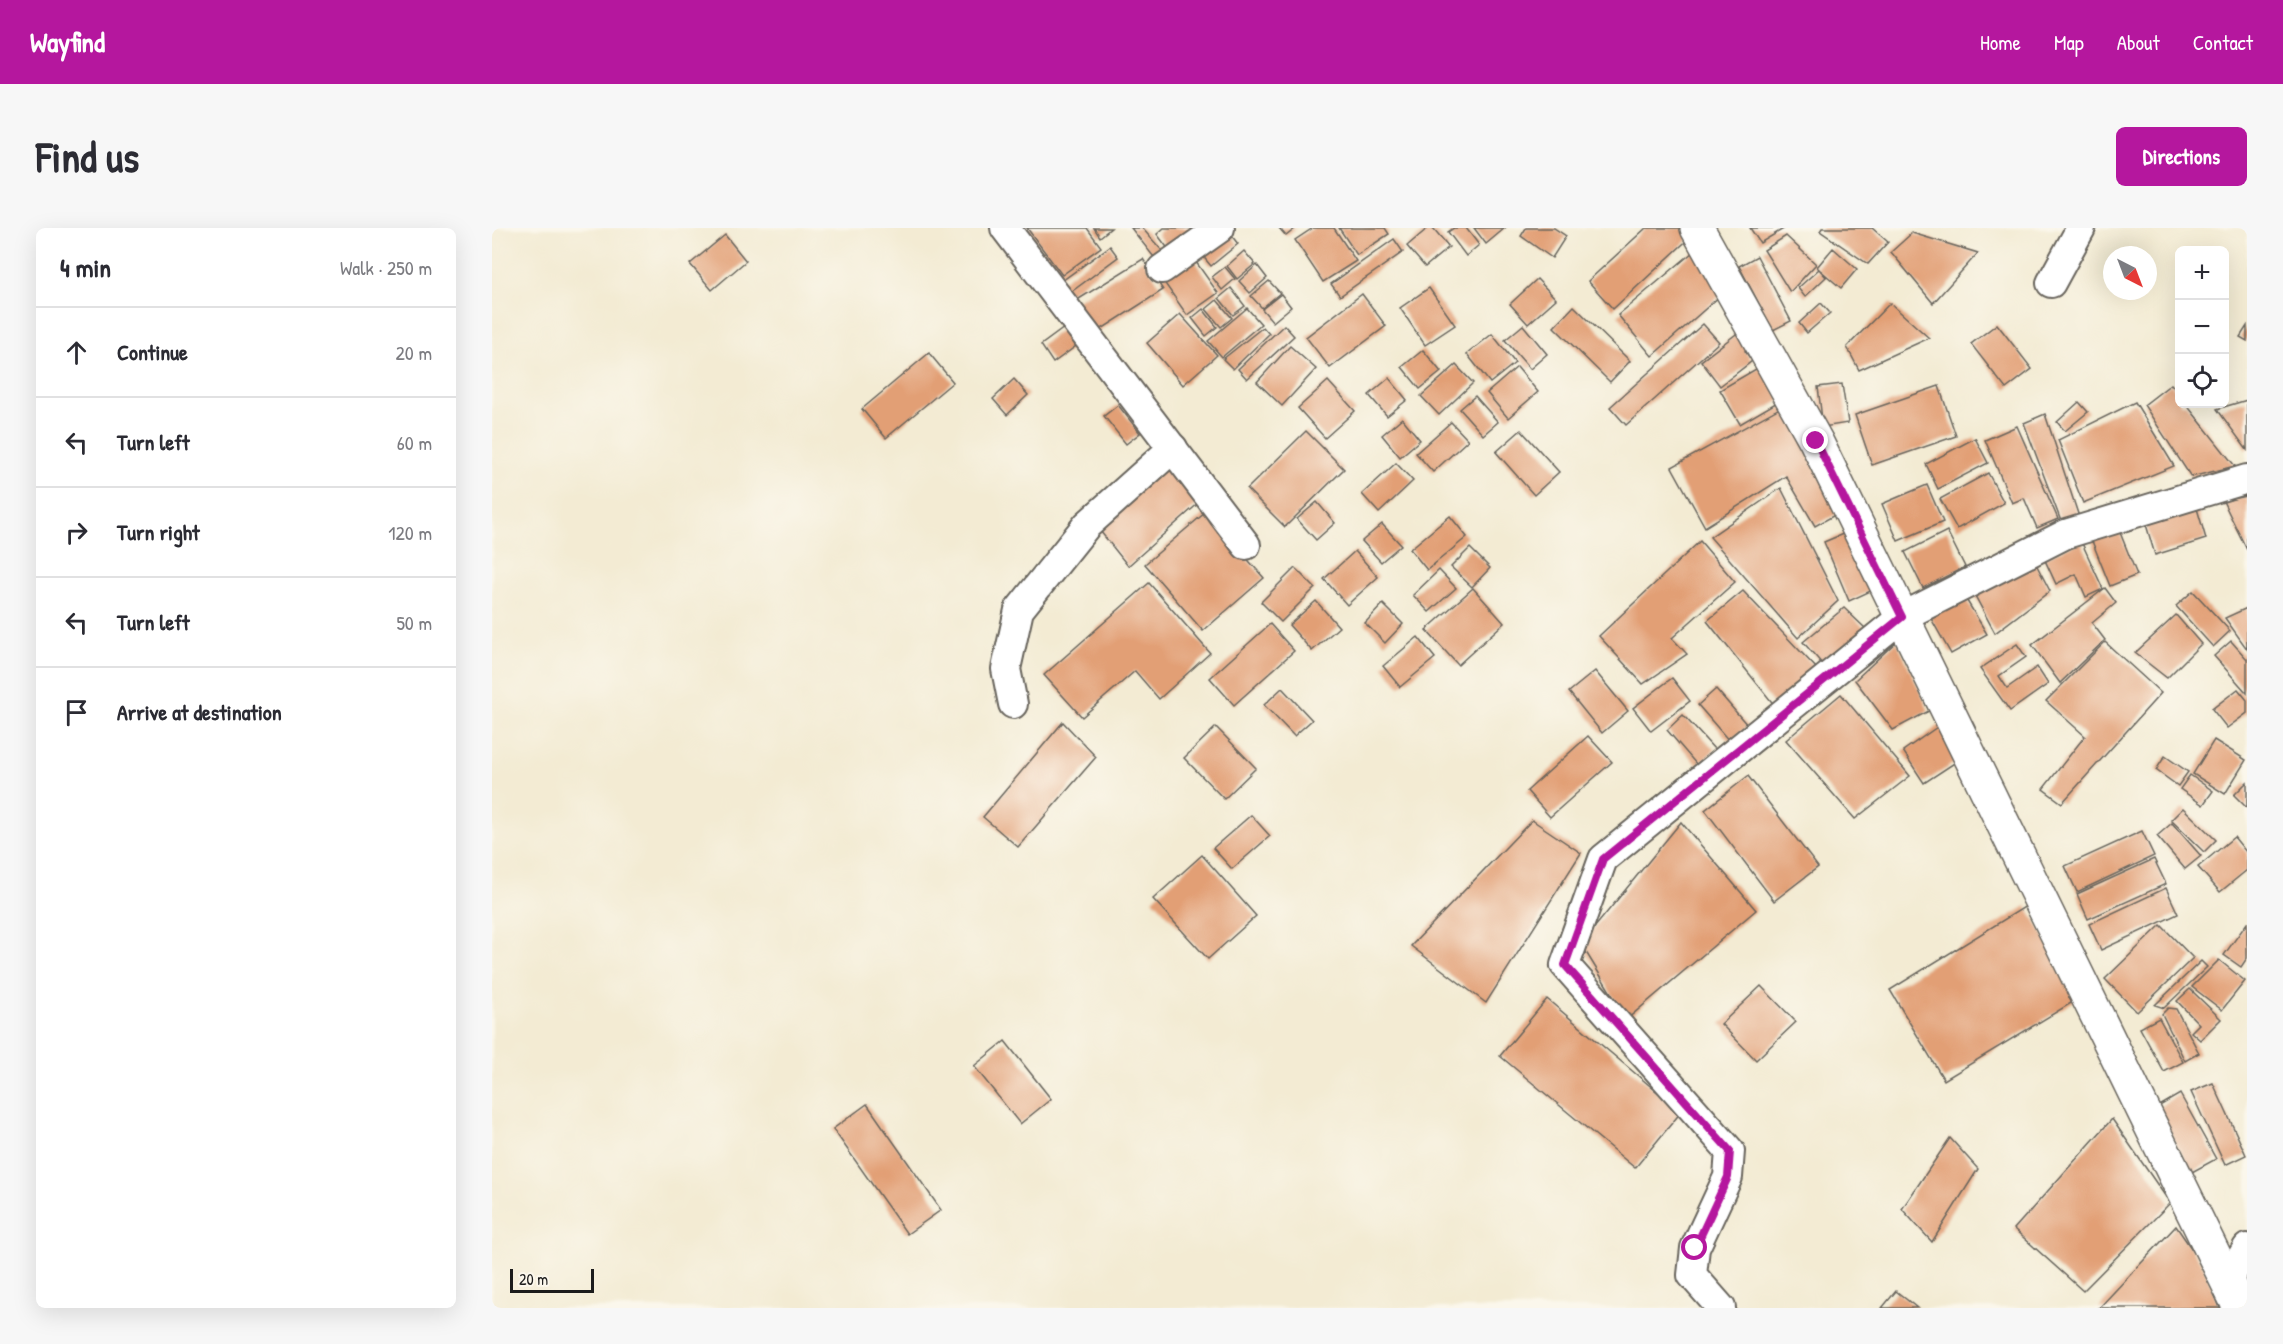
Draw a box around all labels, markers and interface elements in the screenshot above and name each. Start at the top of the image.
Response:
text: Wayfind [30,23,105,61]
text: Home [1980,28,2021,57]
text: Map [2054,28,2084,57]
text: About [2117,28,2160,57]
text: Contact [2193,28,2253,57]
button: Directions [2116,127,2247,186]
text: Find us [36,128,139,185]
north arrow [2103,246,2157,300]
map controls [2175,246,2229,408]
button: + [2175,246,2229,300]
text: 4 min [60,250,111,285]
text: Walk · 250 m [340,254,432,281]
button: − [2175,300,2229,354]
icon: ahead [60,336,93,369]
text: Continue [117,337,188,367]
text: 20 m [395,339,432,366]
button: locate [2175,354,2229,408]
icon: left [60,426,93,459]
text: Turn left [117,427,190,457]
route end [1802,427,1828,453]
text: 60 m [397,429,432,456]
icon: right [60,516,93,549]
text: Turn right [117,517,200,547]
text: 120 m [388,519,432,546]
icon: left [60,606,93,639]
text: Turn left [117,607,190,637]
text: 50 m [396,609,432,636]
icon: arrive [60,696,93,729]
text: Arrive at destination [117,697,282,727]
route start [1681,1234,1707,1260]
scale bar [510,1266,594,1294]
text: 20 m [519,1268,548,1290]

